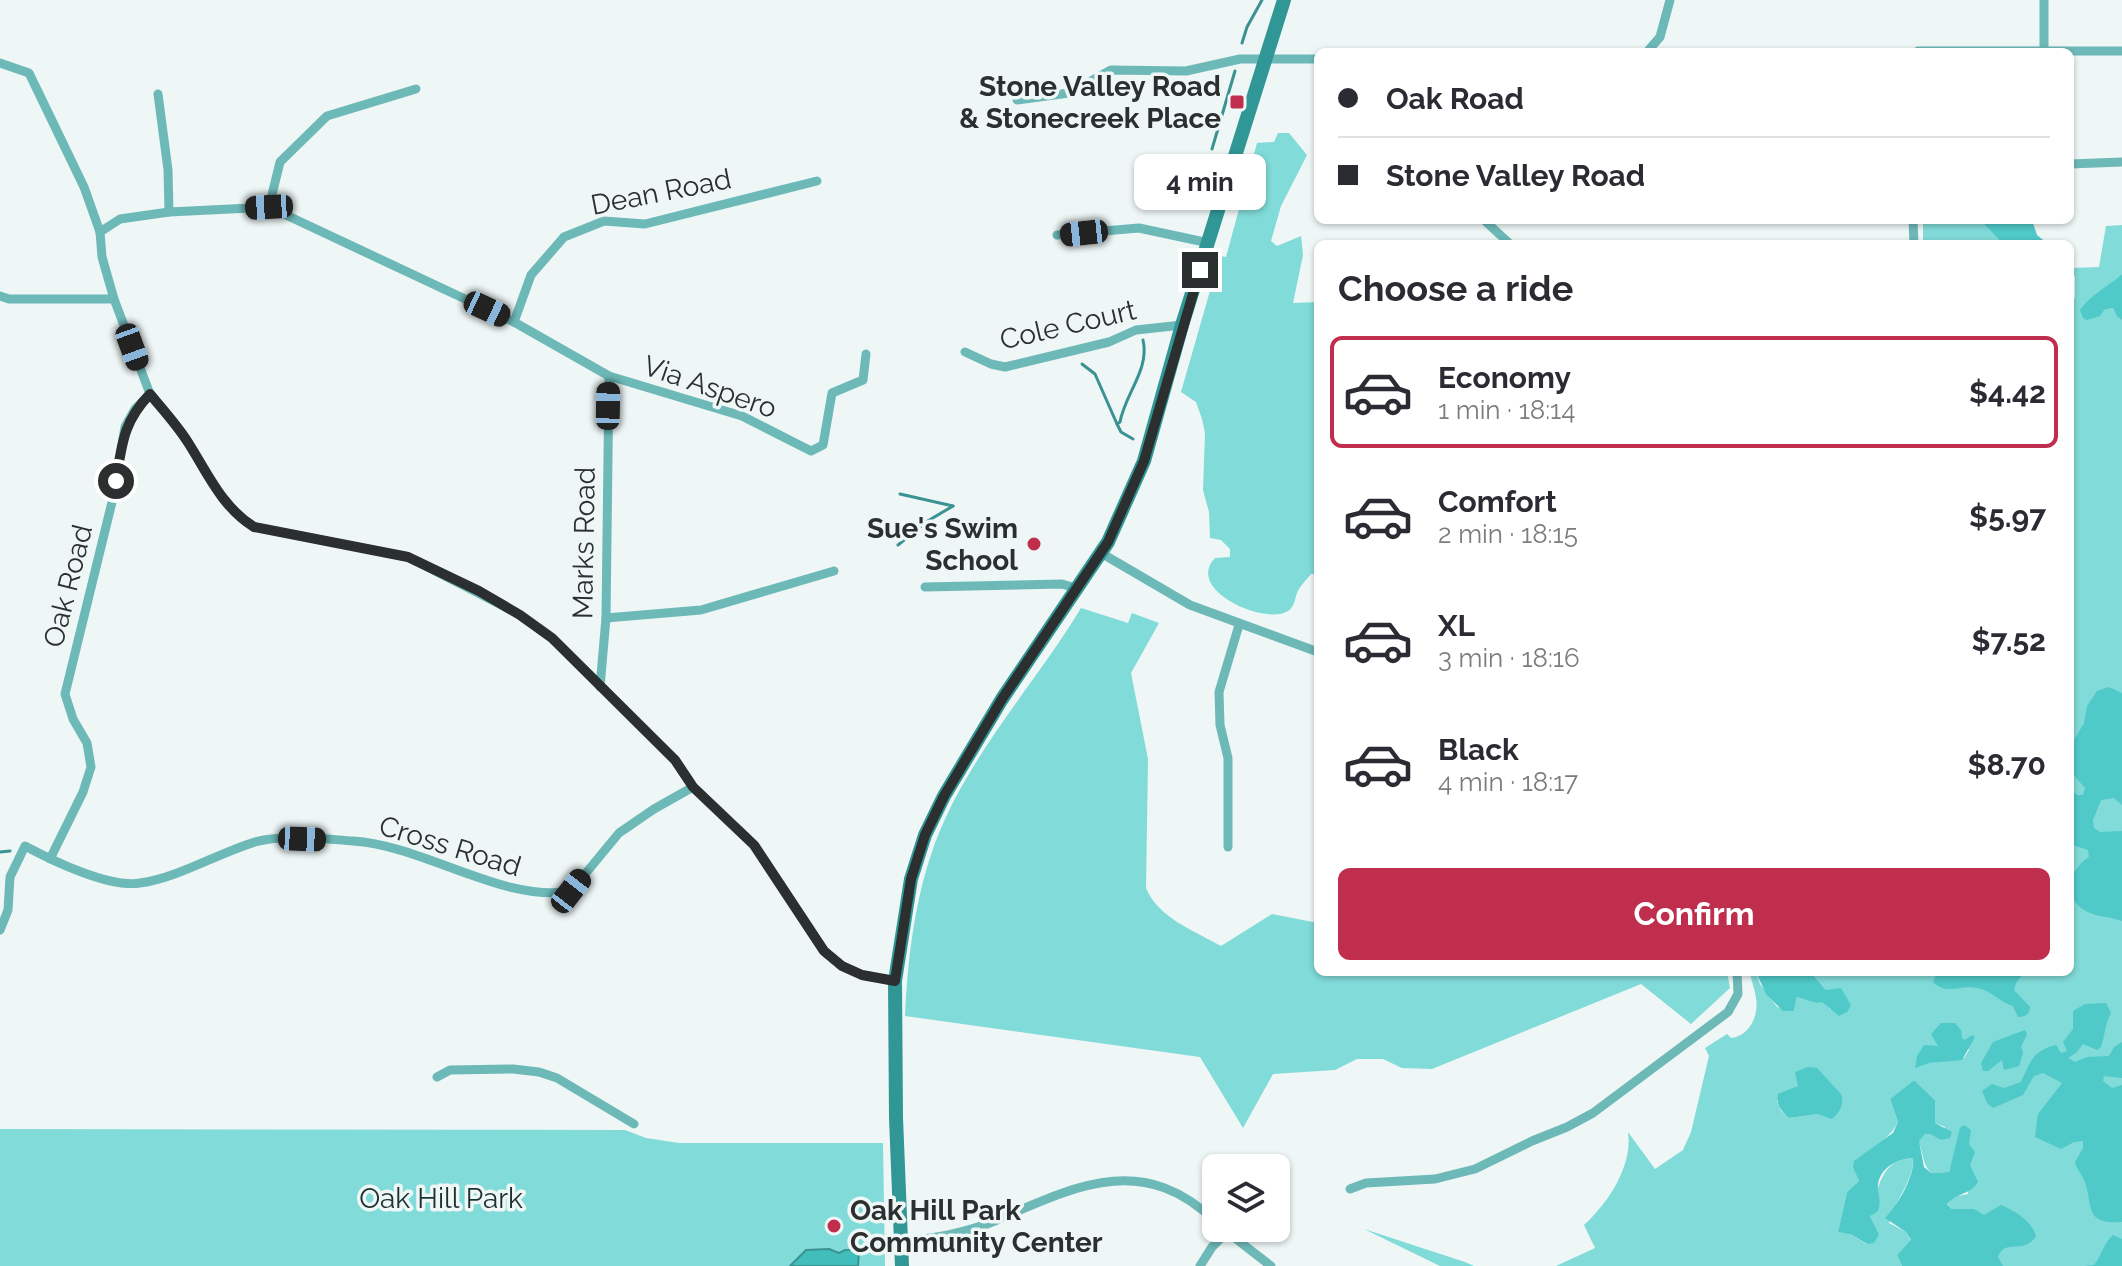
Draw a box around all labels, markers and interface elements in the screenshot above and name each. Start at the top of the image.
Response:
place label: Stone Valley Road & Stonecreek Place [959,70,1221,135]
text: Oak Road [1386,81,1524,116]
marker: Stone Valley Road & Stonecreek Place [1228,93,1246,111]
callout: 4 min [1134,154,1266,210]
text: Stone Valley Road [1386,158,1645,193]
street label: Dean Road [588,162,734,222]
text: 4 min [1166,167,1234,197]
car [244,194,294,220]
car [1059,219,1109,247]
route end [1182,252,1218,288]
text: Choose a ride [1338,267,1573,309]
car [460,288,514,330]
street label: Cole Court [997,293,1140,357]
car [113,320,151,374]
street label: Via Aspero [639,349,781,425]
icon: car [1342,356,1414,428]
text: Economy [1438,360,1571,395]
text: $4.42 [1969,375,2046,410]
car [596,382,620,430]
text: 1 min · 18:14 [1438,395,1575,425]
route start [98,463,134,499]
street label: Marks Road [566,467,602,619]
icon: car [1342,480,1414,552]
text: Comfort [1438,484,1557,519]
text: $5.97 [1969,499,2046,534]
place label: Sue's Swim School [867,512,1018,577]
text: 2 min · 18:15 [1438,519,1578,549]
street label: Oak Road [37,521,99,651]
marker: Sue's Swim School [1025,535,1043,553]
icon: car [1342,604,1414,676]
text: XL [1438,608,1475,643]
text: $7.52 [1972,623,2046,658]
text: 3 min · 18:16 [1438,643,1580,673]
icon: car [1342,728,1414,800]
text: Black [1438,732,1519,767]
text: $8.70 [1967,747,2046,782]
text: 4 min · 18:17 [1438,767,1578,797]
street label: Cross Road [375,809,525,883]
car [278,826,326,852]
car [547,865,595,917]
button: Confirm [1338,868,2050,960]
map controls [1202,1154,1290,1242]
button: layers [1202,1154,1290,1242]
park label: Oak Hill Park [359,1182,523,1215]
place label: Oak Hill Park Community Center [850,1194,1103,1259]
marker: Oak Hill Park Community Center [825,1217,843,1235]

